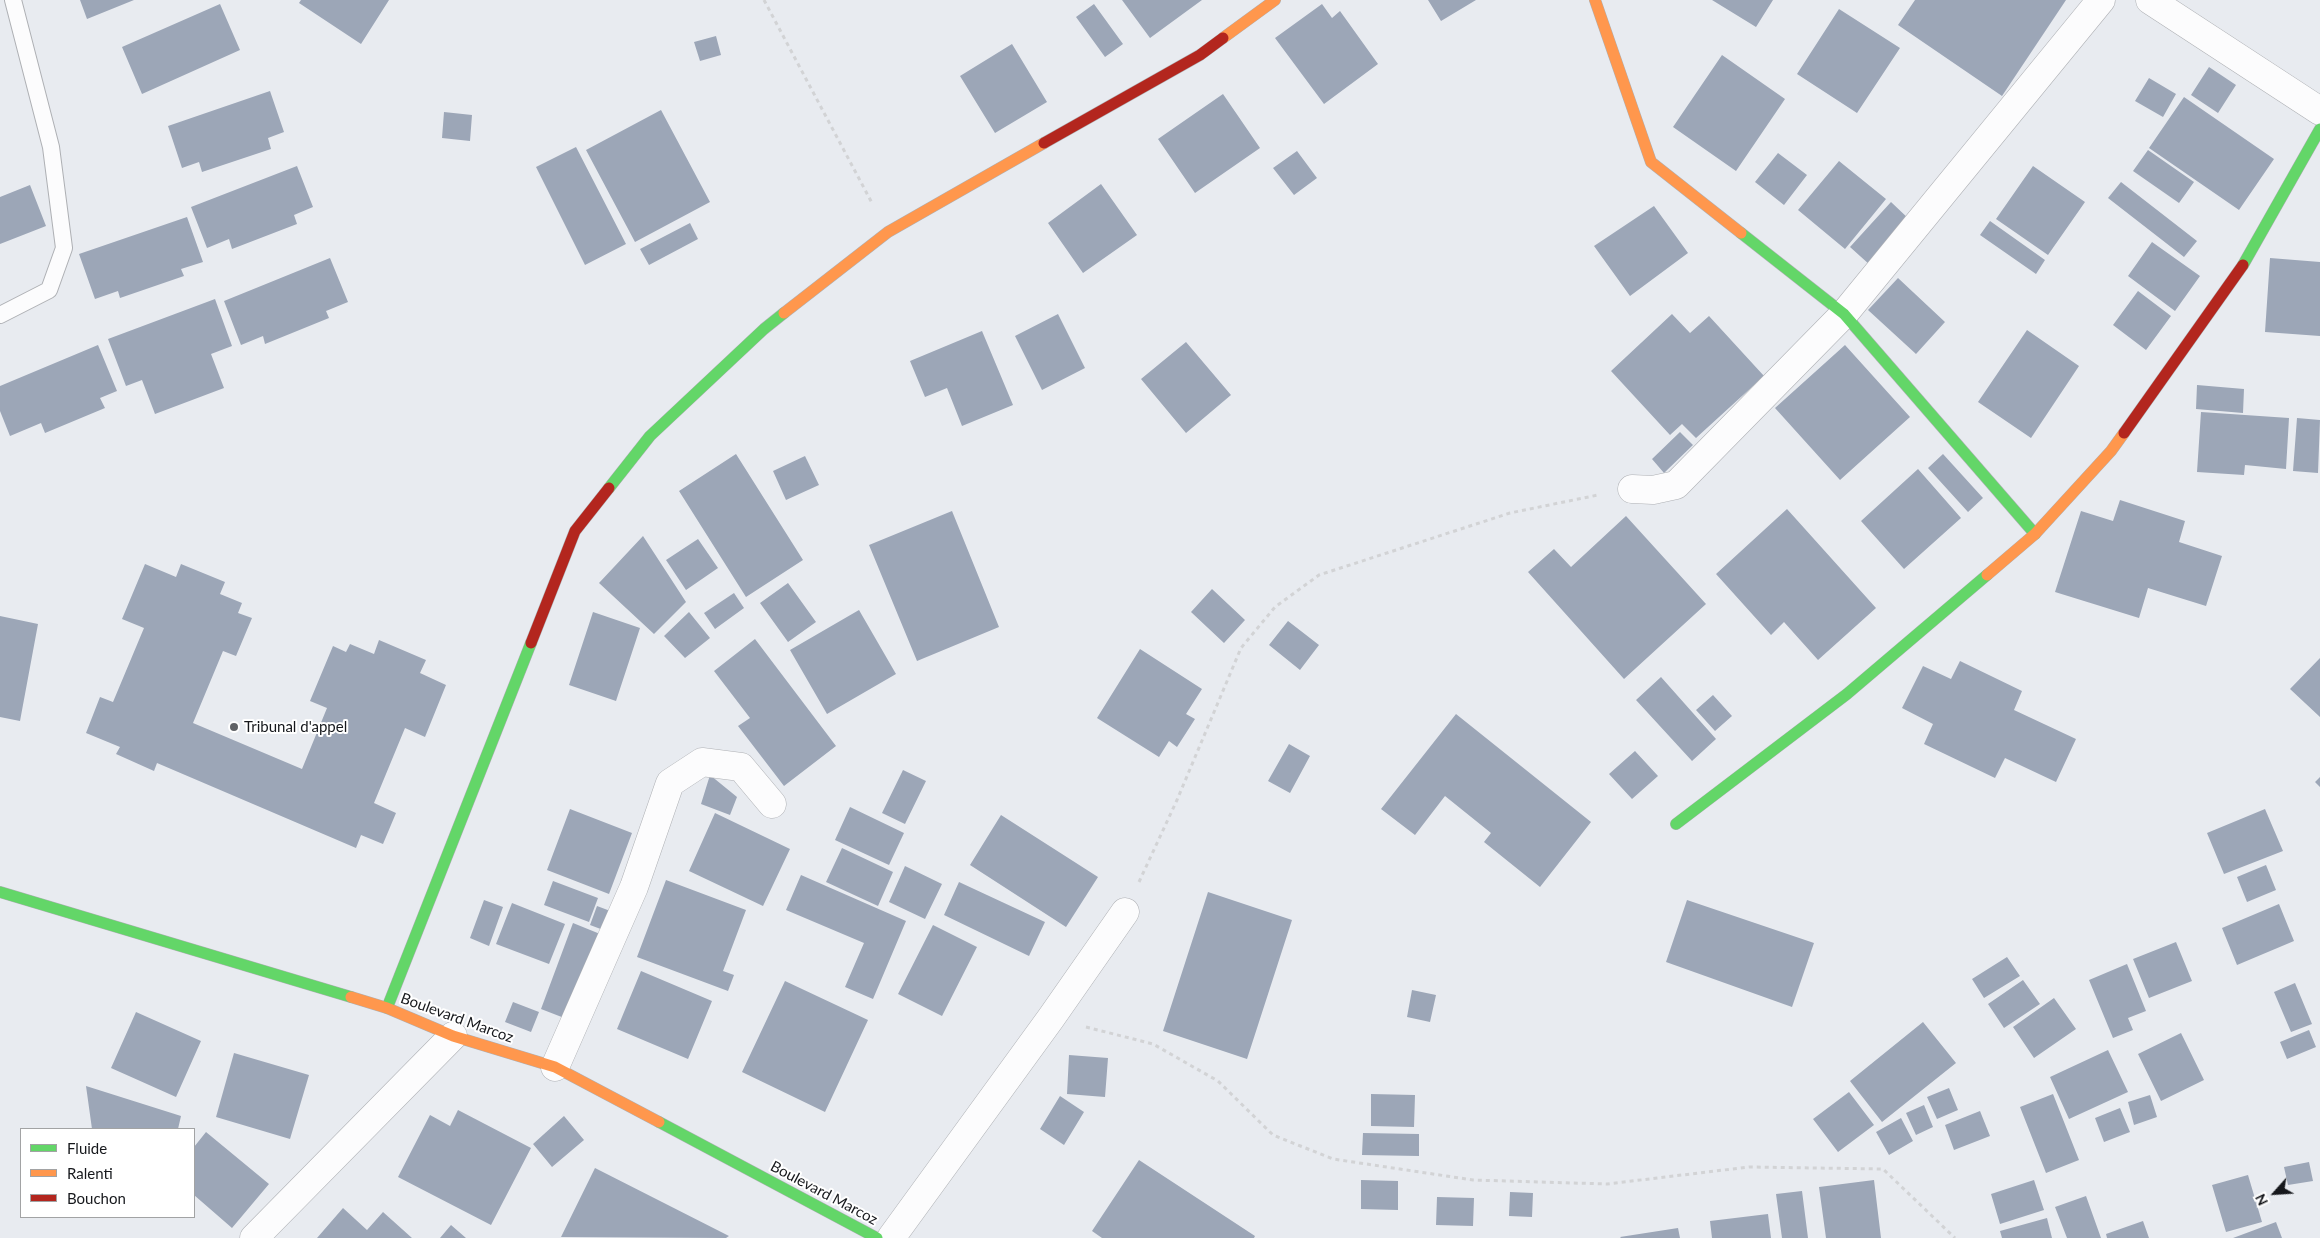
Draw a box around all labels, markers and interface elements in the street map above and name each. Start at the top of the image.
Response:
place label: Tribunal d'appel [244,718,347,736]
marker: Tribunal d'appel [228,721,240,733]
street label: Boulevard Marcoz [398,989,516,1047]
legend [20,1128,195,1218]
text: Fluide [67,1139,107,1157]
street label: Boulevard Marcoz [767,1157,881,1229]
text: Ralenti [67,1164,113,1182]
north arrow [2250,1168,2300,1218]
text: Bouchon [67,1189,126,1207]
text: N [2251,1191,2271,1208]

